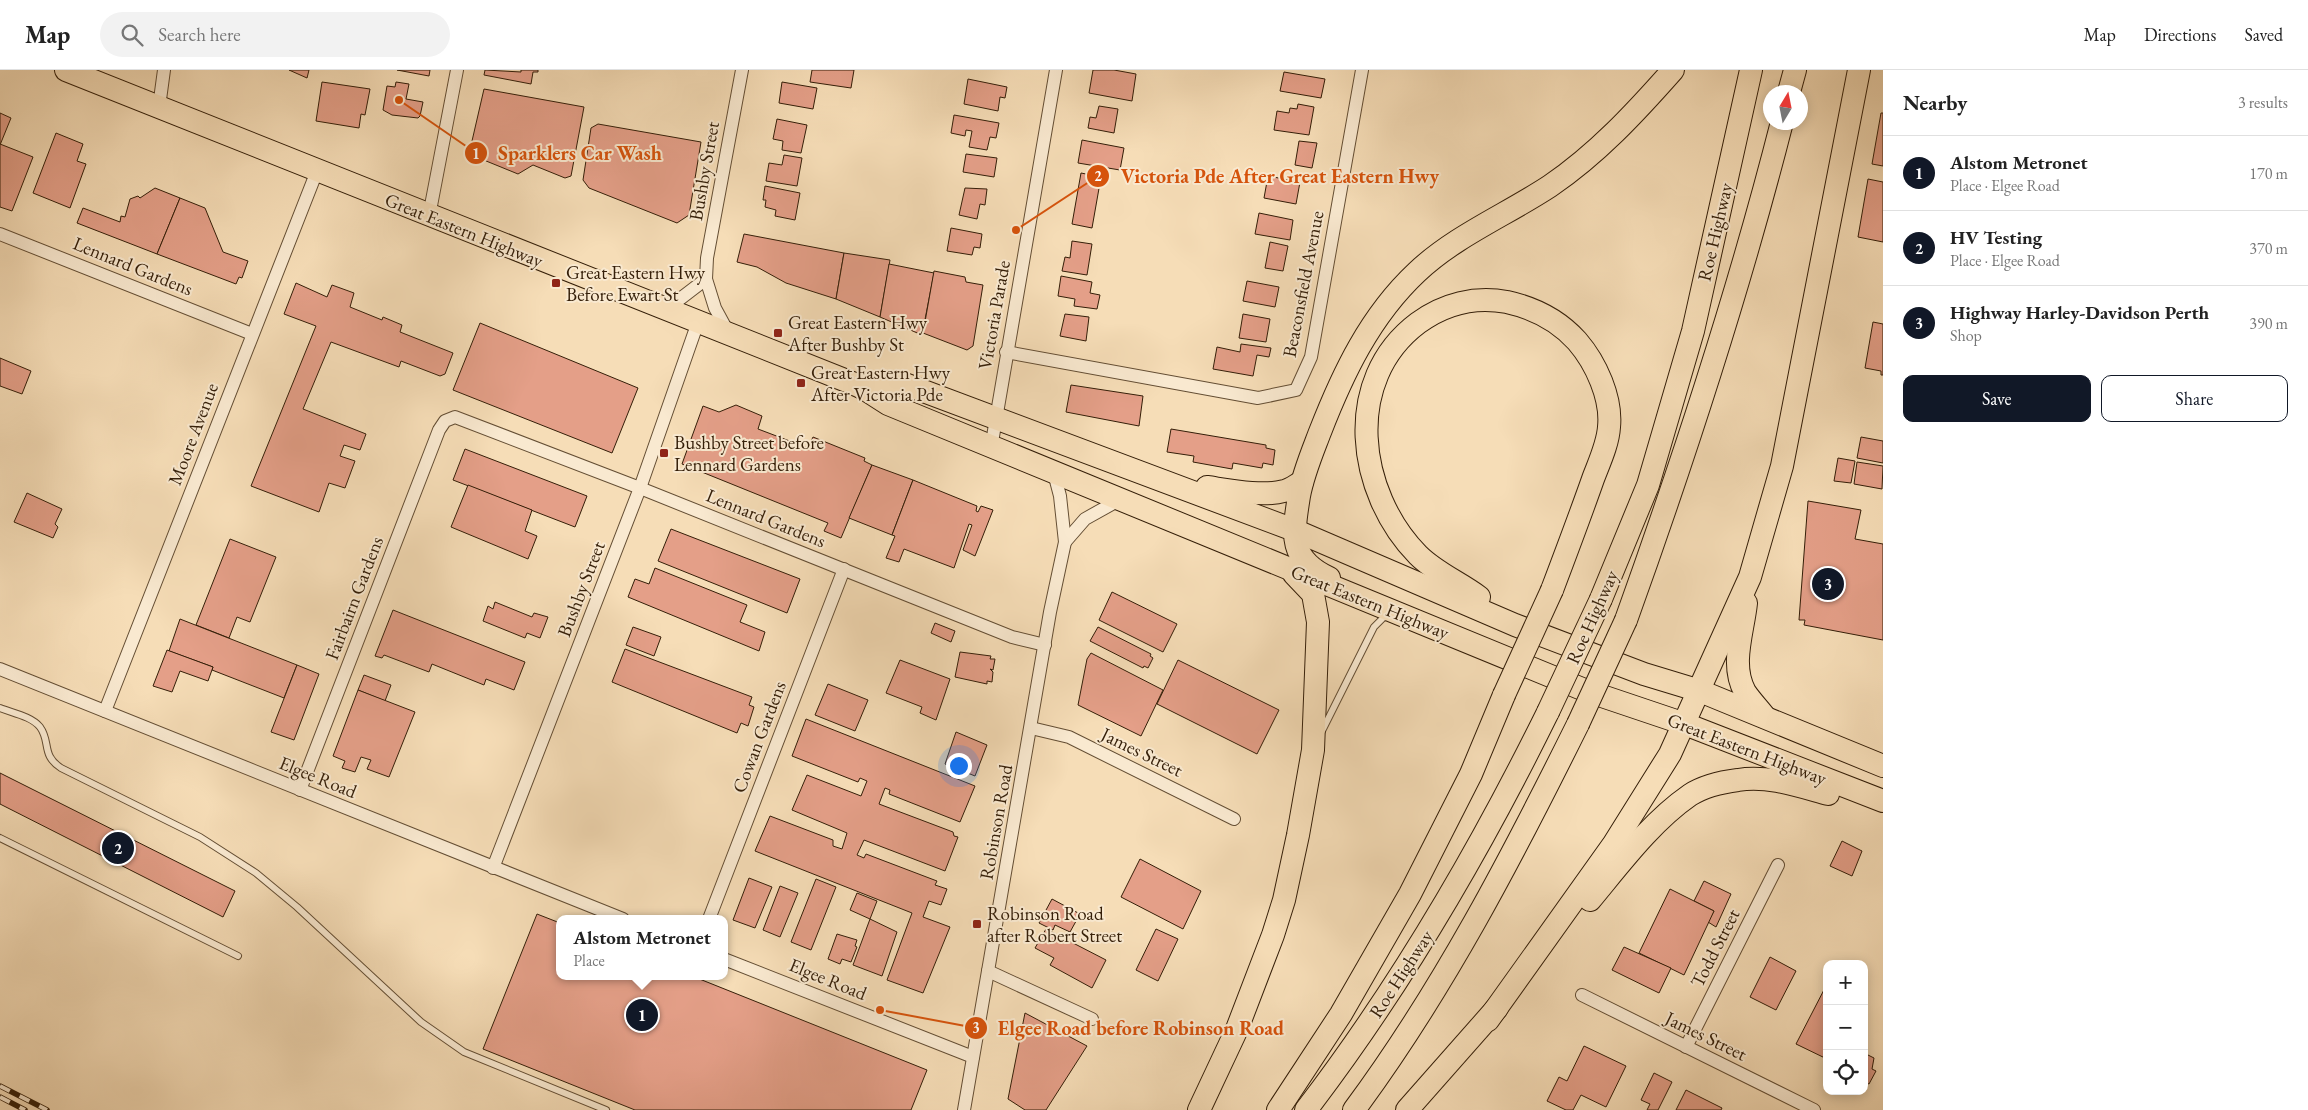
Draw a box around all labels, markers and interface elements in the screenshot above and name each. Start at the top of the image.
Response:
search box [100,12,450,57]
text: Map [25,19,70,50]
icon: search [118,21,146,49]
text: Search here [158,22,241,47]
text: Map [2084,23,2116,46]
text: Directions [2144,23,2216,46]
text: Saved [2244,23,2283,46]
north arrow [1763,85,1808,130]
text: Nearby [1903,89,1967,116]
text: 3 results [2238,92,2288,113]
street label: Bushby Street [683,119,725,223]
callout: Sparklers Car Wash [463,136,672,171]
text: Sparklers Car Wash [498,140,662,166]
text: 1 [472,144,480,163]
text: Alstom Metronet [1950,150,2088,175]
callout: Victoria Pde After Great Eastern Hwy [1086,158,1449,193]
text: Victoria Pde After Great Eastern Hwy [1121,163,1440,189]
text: 1 [1915,163,1923,184]
text: 170 m [2249,163,2288,184]
text: 2 [1094,166,1102,185]
text: Place · Elgee Road [1950,175,2060,196]
street label: Roe Highway [1692,180,1739,284]
street label: Great Eastern Highway [381,187,547,273]
street label: Beaconsfield Avenue [1277,209,1329,359]
text: HV Testing [1950,225,2042,250]
street label: Lennard Gardens [69,231,197,301]
text: 2 [1915,238,1923,259]
text: 370 m [2249,238,2288,259]
text: Place · Elgee Road [1950,250,2060,271]
street label: Victoria Parade [972,258,1016,372]
place label: Great Eastern Hwy Before Ewart St [566,260,706,307]
marker: Great Eastern Hwy Before Ewart St [550,277,562,289]
text: Highway Harley-Davidson Perth [1950,300,2209,325]
place label: Great Eastern Hwy After Bushby St [787,310,928,357]
text: 3 [1915,313,1923,334]
text: 390 m [2249,313,2288,334]
text: Shop [1950,325,1982,346]
marker: Great Eastern Hwy After Bushby St [772,327,784,339]
place label: Great Eastern Hwy After Victoria Pde [810,360,951,407]
button: Save [1903,375,2091,422]
button: Share [2101,375,2288,422]
marker: Great Eastern Hwy After Victoria Pde [795,377,807,389]
street label: Moore Avenue [162,379,224,489]
place label: Bushby Street before Lennard Gardens [674,430,824,477]
marker: Bushby Street before Lennard Gardens [658,447,670,459]
street label: Lennard Gardens [702,483,830,553]
street label: Fairbairn Gardens [319,533,389,663]
street label: Bushby Street [551,538,611,640]
street label: Great Eastern Highway [1287,559,1453,645]
pin: 3 [1812,565,1844,603]
street label: Roe Highway [1560,566,1624,668]
street label: Cowan Gardens [726,678,792,796]
street label: Great Eastern Highway [1664,707,1831,791]
street label: James Street [1095,721,1187,783]
street label: Elgee Road [275,750,361,804]
your location [946,753,972,779]
street label: Robinson Road [974,762,1018,882]
pin: 2 [102,829,134,867]
place label: Robinson Road after Robert Street [987,901,1122,948]
street label: Todd Street [1685,904,1745,992]
popup [556,915,728,980]
marker: Robinson Road after Robert Street [971,918,983,930]
text: Alstom Metronet [573,925,711,950]
street label: Roe Highway [1363,925,1439,1023]
text: Place [573,950,605,971]
street label: Elgee Road [785,952,871,1006]
map controls [1823,960,1868,1095]
button: + [1823,960,1868,1005]
pin: 1 [626,996,658,1034]
street label: James Street [1659,1005,1751,1067]
button: − [1823,1005,1868,1050]
callout: Elgee Road before Robinson Road [963,1010,1295,1045]
text: Elgee Road before Robinson Road [998,1015,1284,1041]
text: 3 [972,1018,980,1037]
button: locate [1823,1050,1868,1095]

